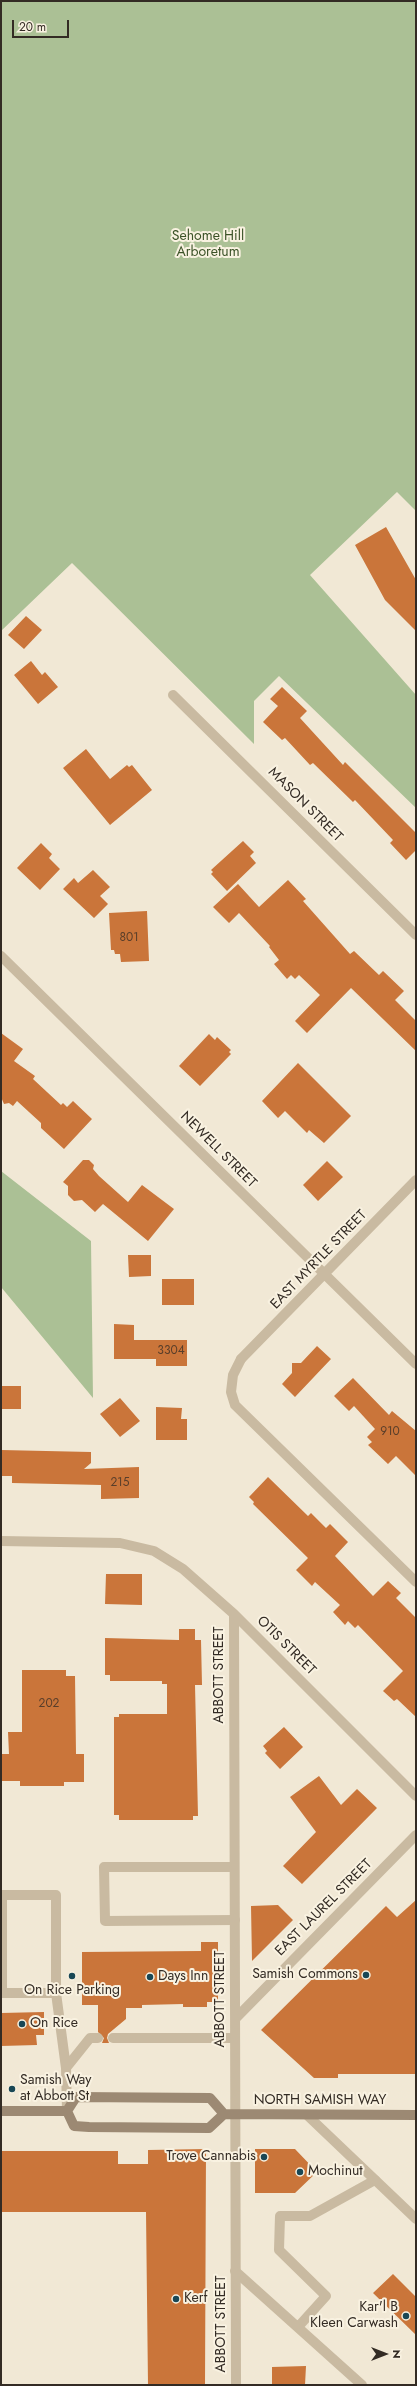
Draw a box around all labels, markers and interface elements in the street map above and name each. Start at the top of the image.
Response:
scale bar [14,12,71,38]
text: 20 m [19,18,46,36]
park label: Sehome Hill Arboretum [172,229,244,262]
street label: MASON STREET [264,764,346,846]
house number: 801 [119,931,139,945]
street label: NEWELL STREET [176,1108,260,1192]
street label: EAST MYRTLE STREET [267,1207,371,1313]
house number: 3304 [157,1344,185,1358]
house number: 910 [380,1425,400,1439]
house number: 215 [111,1476,129,1490]
street label: OTIS STREET [253,1613,319,1679]
street label: ABBOTT STREET [212,1626,228,1724]
house number: 202 [39,1697,59,1711]
street label: EAST LAUREL STREET [272,1856,376,1960]
street label: ABBOTT STREET [213,1950,229,2048]
place label: Samish Commons [252,1967,358,1983]
place label: Days Inn [158,1969,208,1985]
marker: Samish Commons [361,1970,371,1980]
marker: On Rice Parking [67,1971,77,1981]
marker: Days Inn [145,1972,155,1982]
place label: On Rice Parking [24,1983,120,1999]
place label: On Rice [30,2016,78,2032]
marker: On Rice [17,2019,27,2029]
place label: Samish Way at Abbott St [20,2073,91,2106]
marker: Samish Way at Abbott St [7,2084,17,2094]
street label: NORTH SAMISH WAY [254,2093,386,2109]
place label: Trove Cannabis [166,2149,256,2165]
marker: Trove Cannabis [259,2152,269,2162]
place label: Mochinut [308,2164,363,2180]
marker: Mochinut [295,2167,305,2177]
street label: ABBOTT STREET [214,2275,230,2373]
place label: Kerf [184,2291,208,2307]
marker: Kerf [171,2294,181,2304]
place label: Kar'l B Kleen Carwash [310,2300,398,2332]
marker: Kar'l B Kleen Carwash [401,2311,411,2321]
north arrow [365,2334,405,2374]
text: N [389,2350,405,2358]

